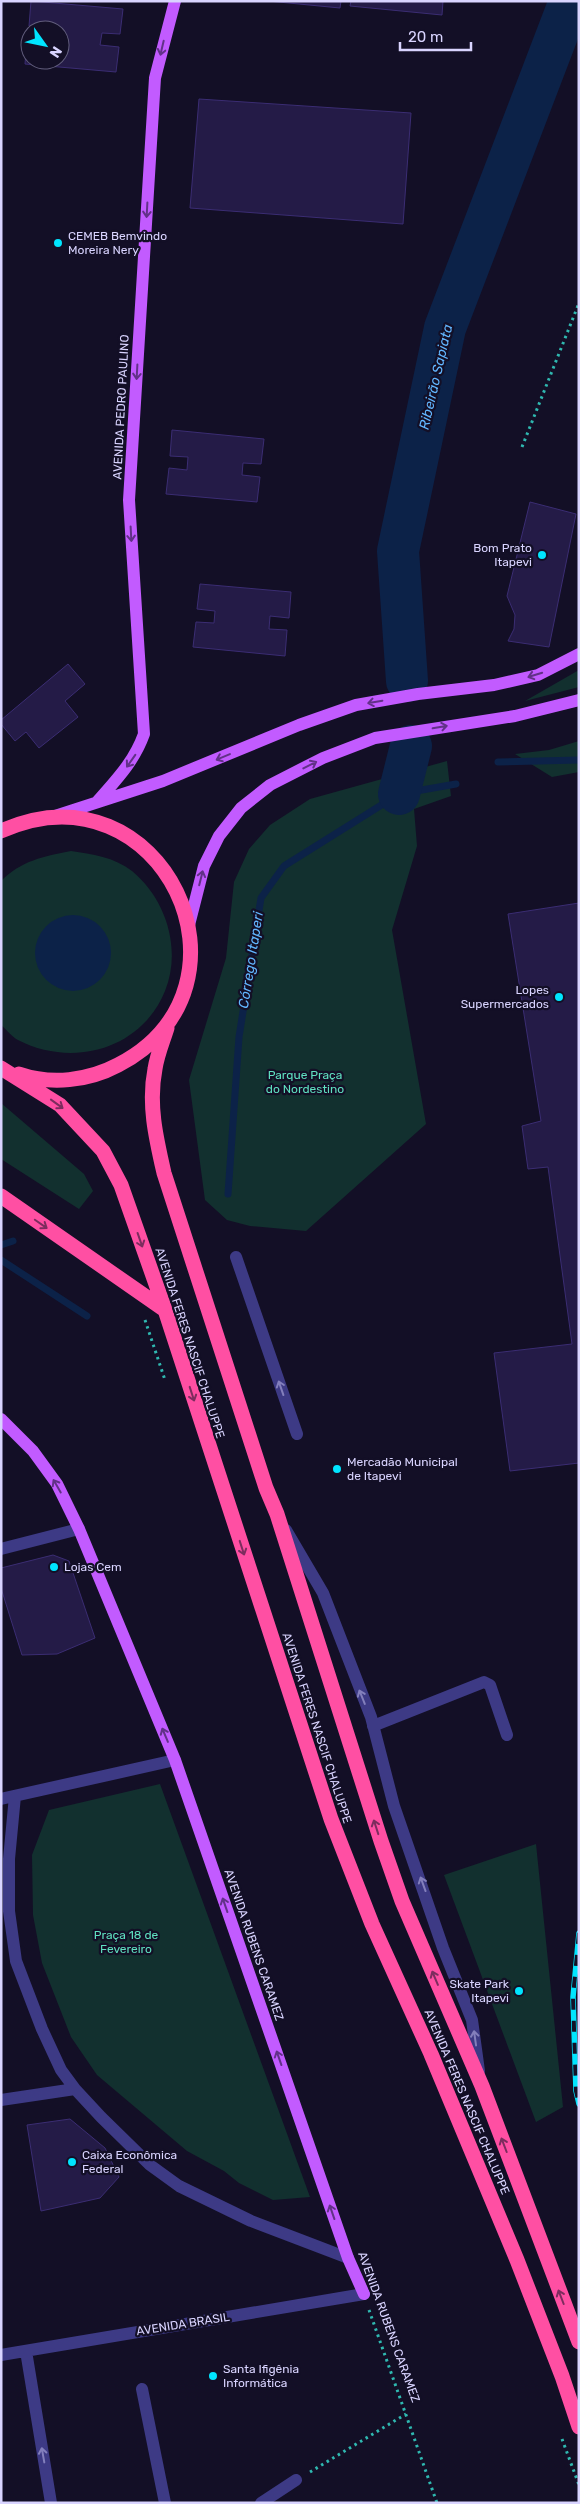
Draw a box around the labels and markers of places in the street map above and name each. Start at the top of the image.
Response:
place label: CEMEB Bemvindo Moreira Nery [68,229,167,257]
marker: CEMEB Bemvindo Moreira Nery [52,237,64,249]
place label: Bom Prato Itapevi [473,541,532,569]
marker: Bom Prato Itapevi [536,549,548,561]
place label: Lopes Supermercados [461,983,549,1011]
marker: Lopes Supermercados [553,991,565,1003]
place label: Mercadão Municipal de Itapevi [347,1455,458,1483]
marker: Mercadão Municipal de Itapevi [331,1463,343,1475]
place label: Lojas Cem [64,1560,122,1574]
marker: Lojas Cem [48,1561,60,1573]
place label: Skate Park Itapevi [450,1977,510,2005]
marker: Skate Park Itapevi [513,1985,525,1997]
place label: Caixa Econômica Federal [82,2148,177,2176]
marker: Caixa Econômica Federal [66,2156,78,2168]
place label: Santa Ifigênia Informática [223,2362,299,2390]
marker: Santa Ifigênia Informática [207,2370,219,2382]

